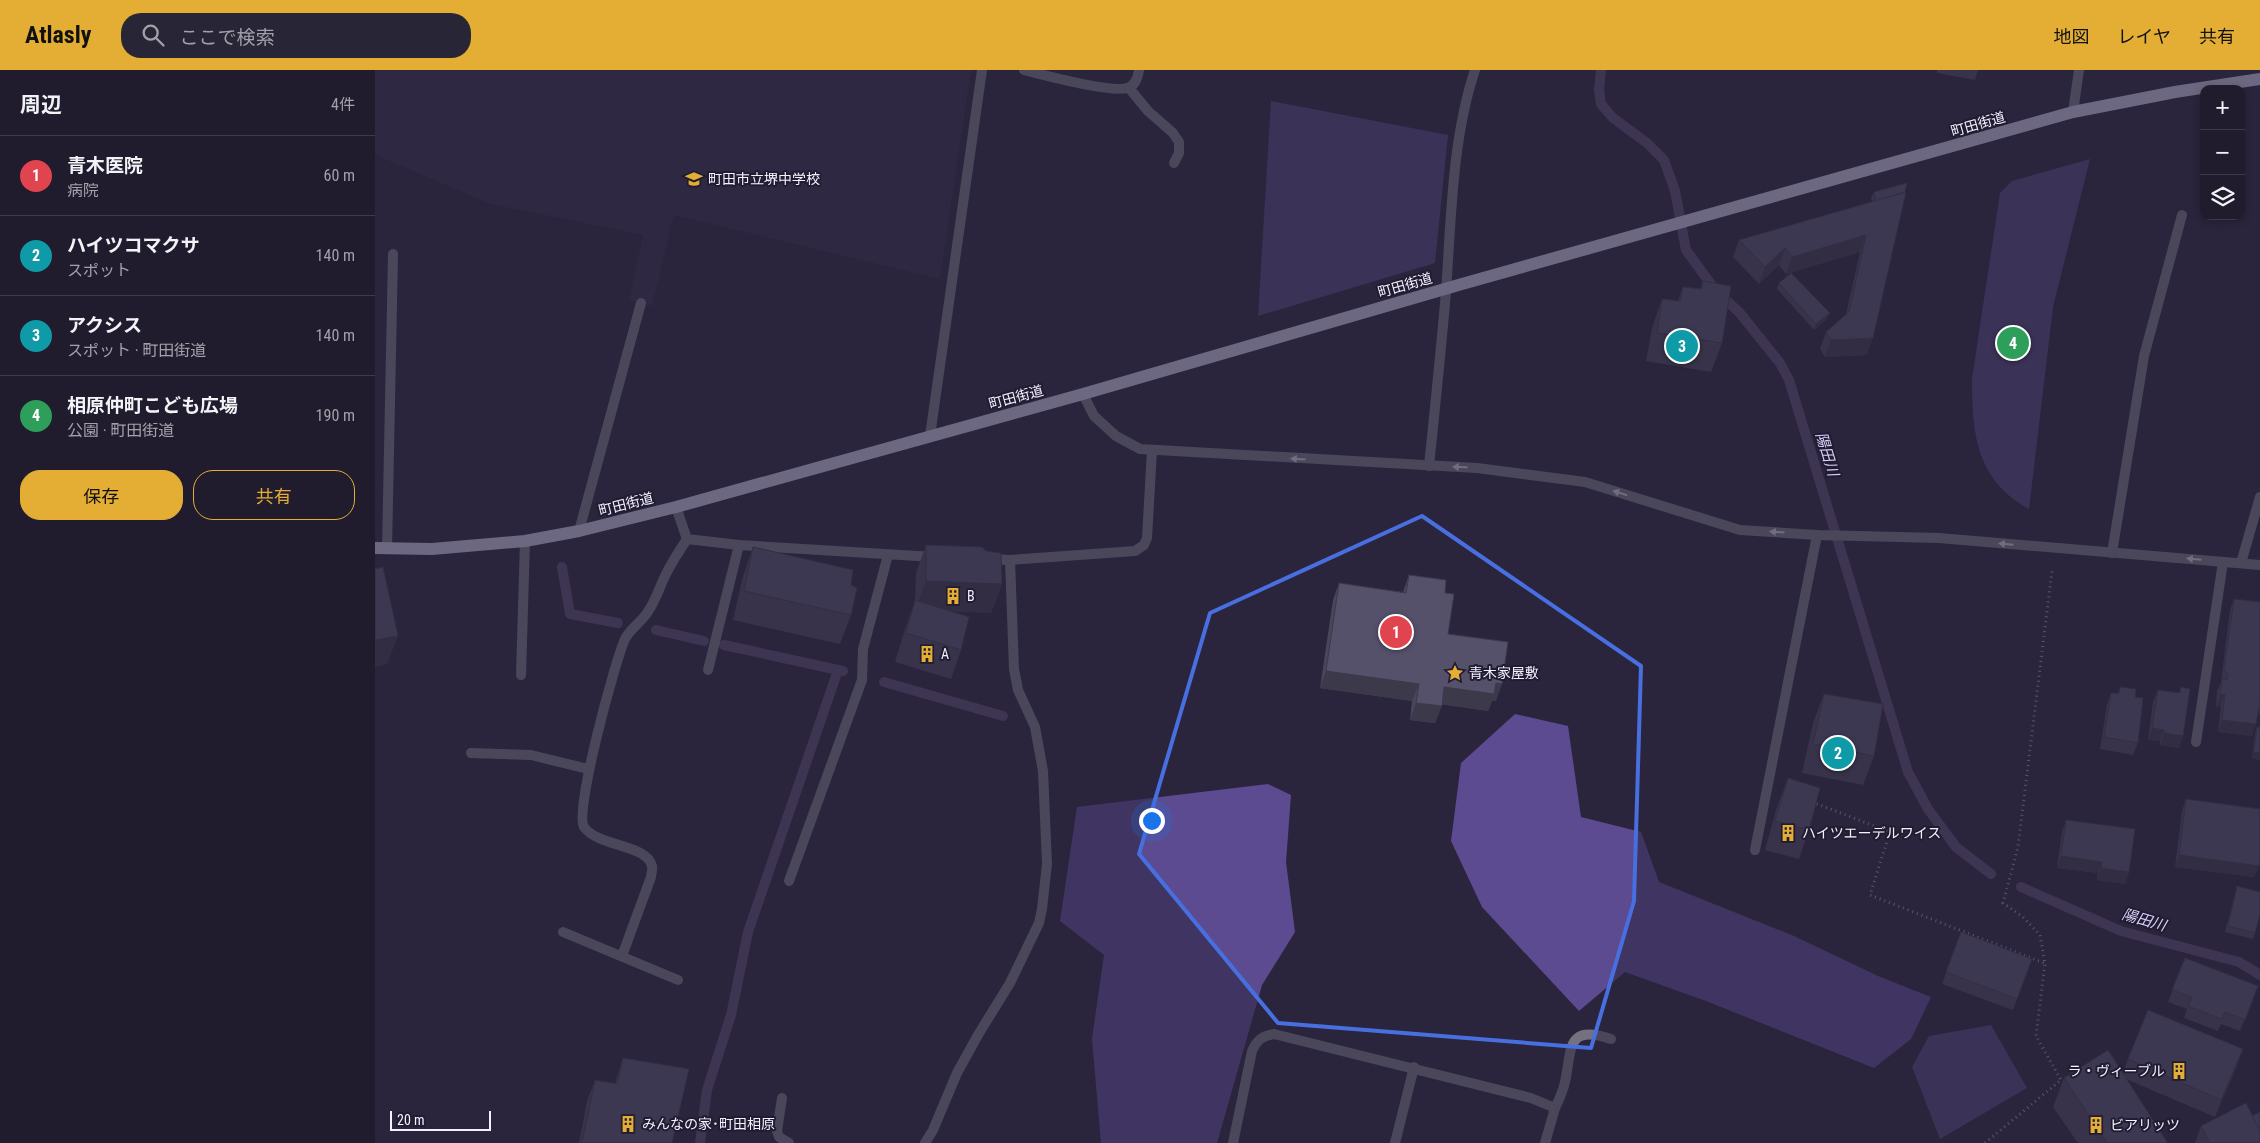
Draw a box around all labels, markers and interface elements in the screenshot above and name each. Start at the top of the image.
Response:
search box [121,13,471,58]
text: Atlasly [25,21,91,49]
icon: search [139,21,167,49]
text: ここで検索 [179,26,275,49]
text: 地図 [2054,26,2090,47]
text: レイヤ [2118,26,2171,47]
text: 共有 [2199,26,2235,47]
map controls [2200,85,2245,220]
button: + [2200,85,2245,130]
text: 周辺 [20,93,62,117]
text: 4件 [331,95,355,114]
street label: 町田街道 [1949,109,2007,139]
button: − [2200,130,2245,175]
text: 青木医院 [67,154,143,177]
text: 1 [32,166,40,185]
text: 60 m [323,166,355,185]
school or university icon: 町田市立堺中学校 [684,169,704,189]
place label: 町田市立堺中学校 [708,171,820,187]
button: layers [2200,175,2245,220]
text: 病院 [67,181,99,200]
text: ハイツコマクサ [67,234,200,257]
text: 2 [32,246,40,265]
text: 140 m [316,246,355,265]
text: スポット [67,261,131,280]
street label: 町田街道 [1376,270,1434,300]
text: アクシス [67,314,142,337]
pin: 4 [1997,324,2029,362]
text: 3 [32,326,40,345]
text: 140 m [316,326,355,345]
pin: 3 [1666,327,1698,365]
text: スポット · 町田街道 [67,341,206,360]
street label: 町田街道 [987,382,1045,412]
text: 相原仲町こども広場 [67,394,238,417]
text: 4 [32,406,40,425]
text: 190 m [316,406,355,425]
text: 公園 · 町田街道 [67,421,174,440]
water label: 陽田川 [1812,430,1843,480]
one-way arrow [1289,454,1305,462]
one-way arrow [1452,463,1468,471]
button: 保存 [20,470,183,520]
button: 共有 [193,470,355,520]
street label: 町田街道 [597,489,655,519]
one-way arrow [1612,489,1627,496]
one-way arrow [1768,528,1784,536]
one-way arrow [1998,540,2014,548]
one-way arrow [2186,555,2202,563]
building icon: B [943,586,963,606]
place label: B [967,588,975,604]
pin: 1 [1380,613,1412,651]
building icon: A [917,644,937,664]
place label: A [941,646,949,662]
place icon: 青木家屋敷 [1445,663,1465,683]
place label: 青木家屋敷 [1469,665,1539,681]
pin: 2 [1822,734,1854,772]
your location [1139,808,1165,834]
building icon: ハイツエーデルワイス [1778,823,1798,843]
place label: ハイツエーデルワイス [1802,825,1941,841]
water label: 陽田川 [2120,905,2170,935]
building icon: ラ・ヴィーブル [2169,1061,2189,1081]
place label: ラ・ヴィーブル [2068,1063,2165,1079]
scale bar [390,1108,491,1131]
text: 20 m [397,1112,425,1128]
building icon: みんなの家･町田相原 [618,1114,638,1134]
building icon: ビアリッツ [2086,1115,2106,1135]
place label: みんなの家･町田相原 [642,1116,775,1132]
place label: ビアリッツ [2110,1117,2180,1133]

